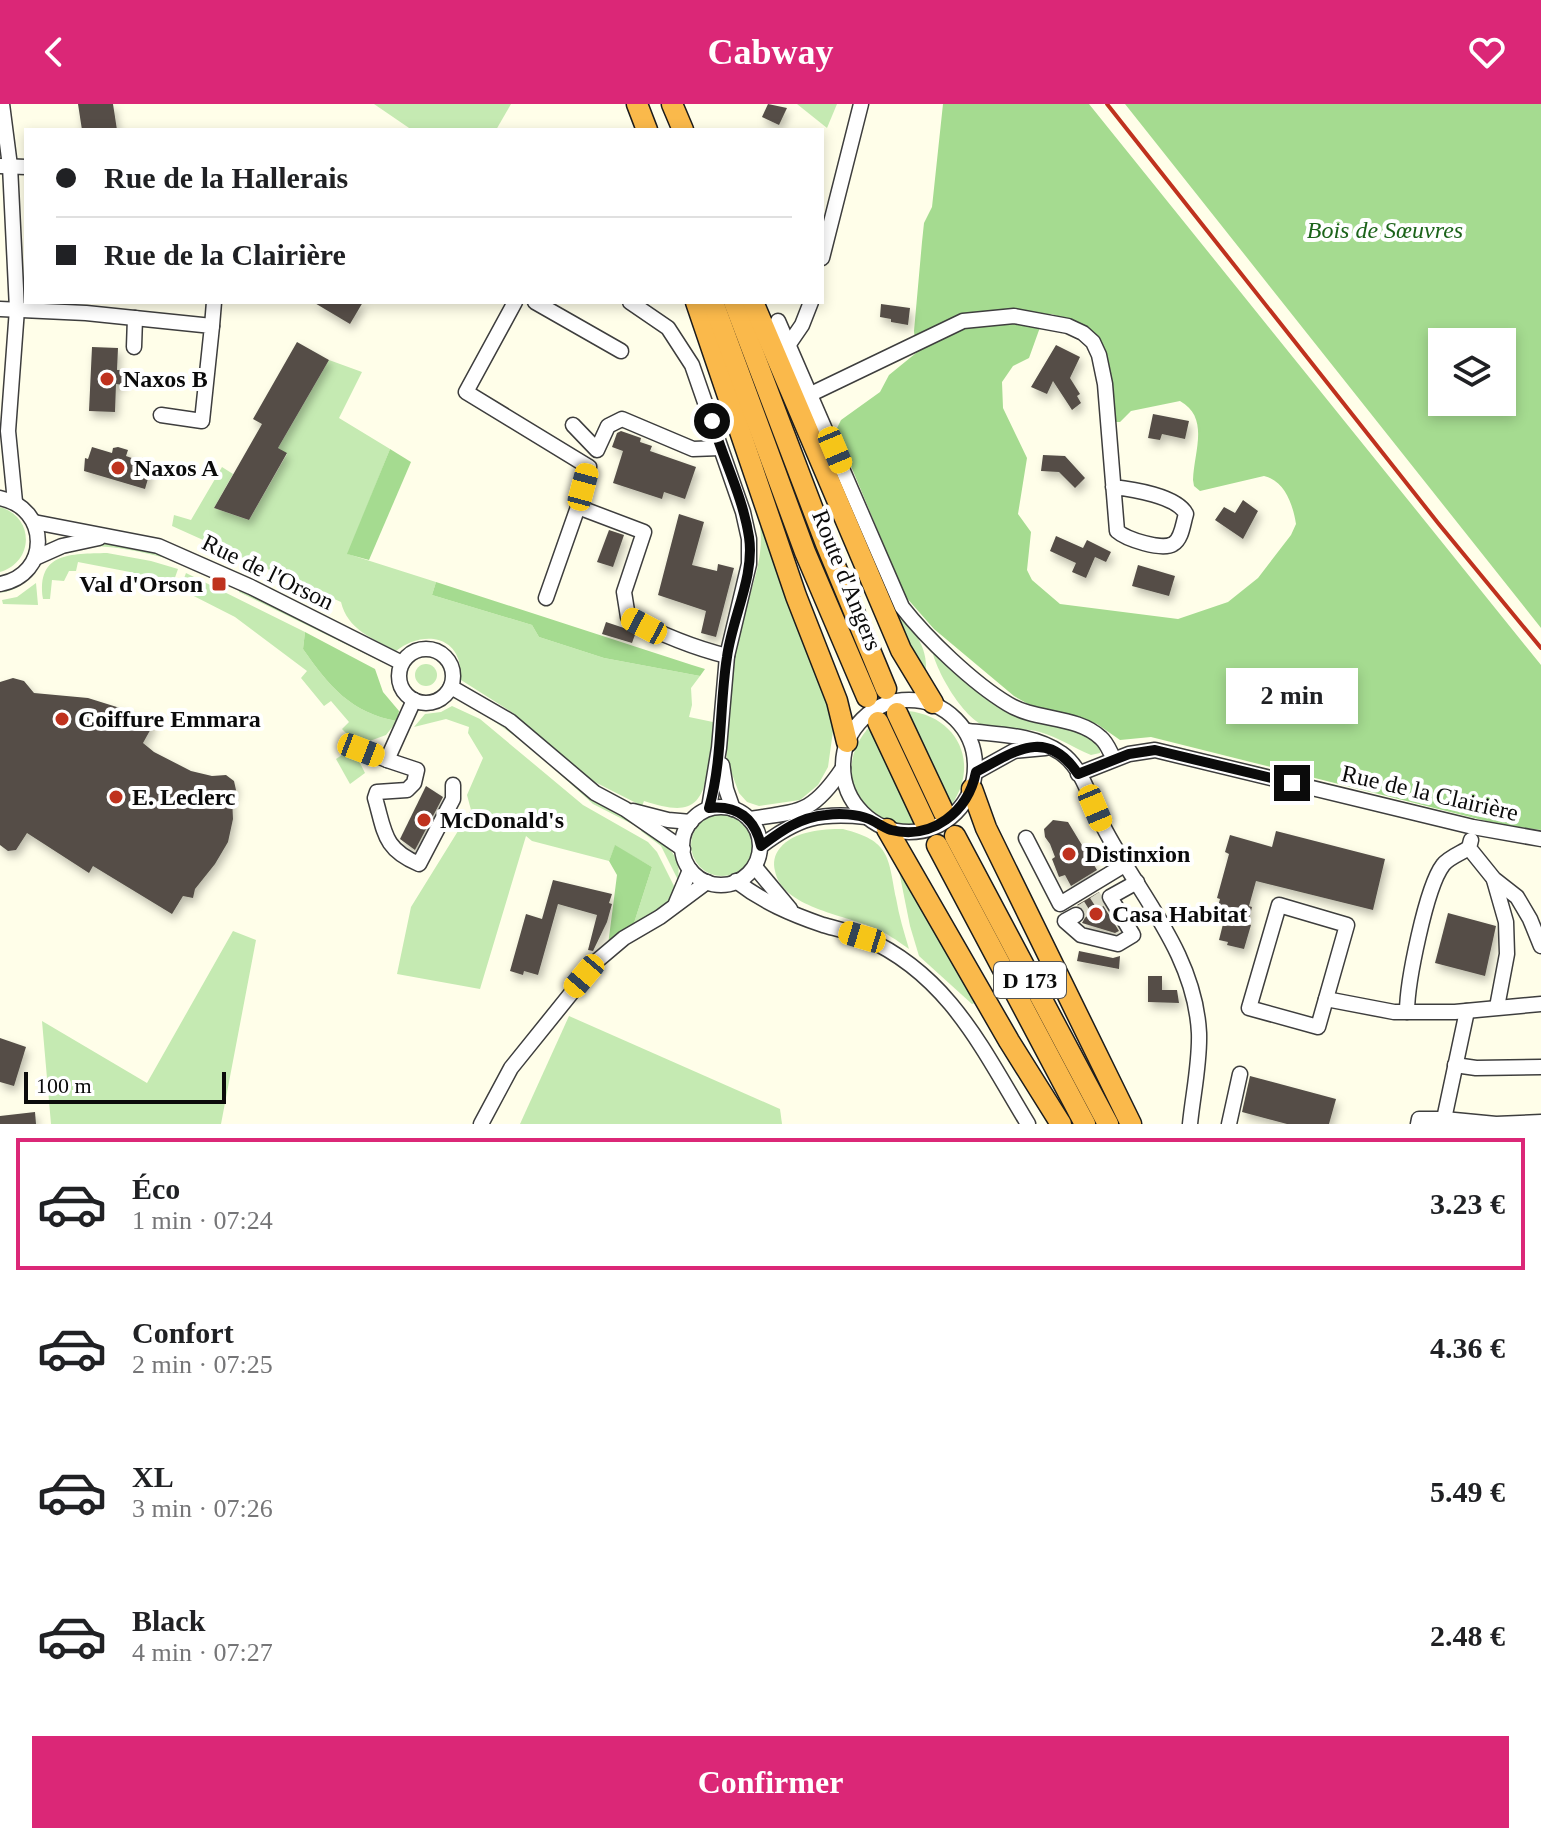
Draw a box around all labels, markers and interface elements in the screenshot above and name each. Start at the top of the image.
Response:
icon: back [32,30,76,74]
icon: heart [1465,30,1509,74]
text: Cabway [707,32,834,72]
text: Rue de la Hallerais [104,161,348,194]
park label: Bois de Sœuvres [1307,217,1463,243]
text: Rue de la Clairière [104,238,346,271]
map controls [1428,328,1516,416]
button: layers [1428,328,1516,416]
place label: Naxos B [123,366,208,392]
marker: Naxos B [98,370,116,388]
route start [694,403,730,439]
car [815,423,855,477]
place label: Naxos A [134,455,219,481]
marker: Naxos A [109,459,127,477]
car [565,461,601,513]
street label: Route d'Angers [807,506,887,654]
street label: Rue de l'Orson [198,529,338,615]
place label: Val d'Orson [79,571,203,597]
marker: Val d'Orson [210,575,228,593]
car [617,604,671,648]
callout: 2 min [1226,667,1358,723]
text: 2 min [1261,681,1323,710]
place label: Coiffure Emmara [78,706,261,732]
marker: Coiffure Emmara [53,710,71,728]
car [334,730,388,770]
street label: Rue de la Clairière [1339,760,1521,826]
route end [1274,765,1310,801]
car [1075,781,1115,835]
place label: E. Leclerc [132,784,236,810]
marker: E. Leclerc [107,788,125,806]
place label: McDonald's [440,807,564,833]
marker: McDonald's [415,811,433,829]
place label: Distinxion [1085,841,1190,867]
marker: Distinxion [1060,845,1078,863]
place label: Casa Habitat [1112,901,1247,927]
marker: Casa Habitat [1087,905,1105,923]
car [836,919,888,955]
car [559,950,609,1002]
road number: D 173 [994,962,1066,998]
scale bar [24,1068,226,1104]
text: 100 m [36,1073,92,1098]
icon: car [36,1168,108,1240]
text: Éco [132,1172,180,1205]
text: 3.23 € [1430,1187,1505,1220]
text: 1 min · 07:24 [132,1206,273,1235]
icon: car [36,1312,108,1384]
text: Confort [132,1316,234,1349]
text: 4.36 € [1430,1331,1505,1364]
text: 2 min · 07:25 [132,1350,273,1379]
icon: car [36,1456,108,1528]
text: XL [132,1460,174,1493]
text: 5.49 € [1430,1475,1505,1508]
text: 3 min · 07:26 [132,1494,273,1523]
icon: car [36,1600,108,1672]
text: Black [132,1604,205,1637]
text: 2.48 € [1430,1619,1505,1652]
text: 4 min · 07:27 [132,1638,273,1667]
button: Confirmer [32,1736,1509,1828]

